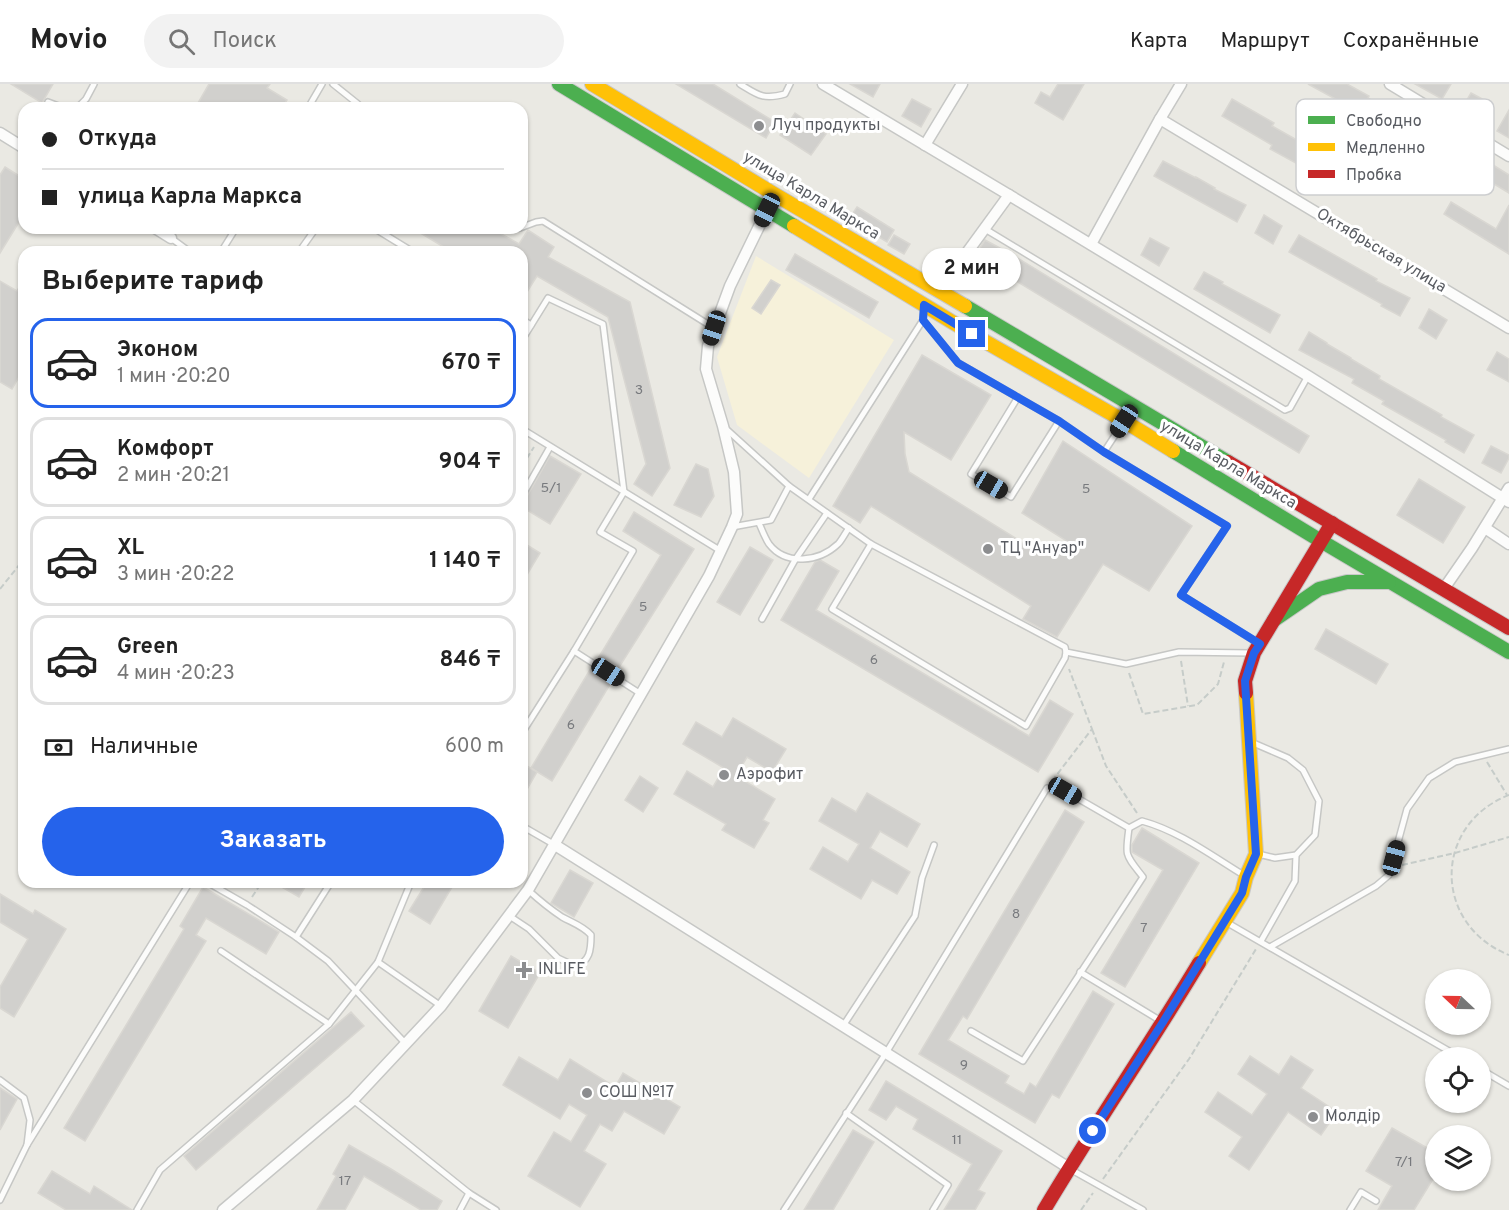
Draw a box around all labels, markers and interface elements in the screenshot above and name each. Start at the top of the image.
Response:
search box [144,14,564,68]
text: Movio [30,23,108,59]
icon: search [165,25,198,58]
text: Поиск [213,28,277,55]
text: Карта [1130,28,1187,55]
text: Маршрут [1220,28,1310,55]
text: Сохранённые [1343,28,1479,55]
legend [1296,99,1494,195]
text: Свободно [1346,112,1422,132]
place label: Луч продукты [771,116,881,136]
marker: Луч продукты [752,119,766,133]
text: Откуда [78,126,157,153]
text: Медленно [1346,139,1425,159]
street label: улица Карла Маркса [739,147,883,245]
text: Пробка [1346,166,1402,186]
text: улица Карла Маркса [78,184,302,211]
car [751,190,783,230]
street label: Октябрьская улица [1312,204,1450,298]
callout: 2 мин [922,247,1022,289]
text: 2 мин [943,256,1000,282]
text: Выберите тариф [42,265,264,299]
car [700,308,728,348]
route end [958,320,985,347]
icon: car [45,336,99,390]
text: Эконом [117,337,198,364]
text: 670 ₸ [441,350,501,377]
text: 1 мин · 20:20 [117,364,231,390]
house number: 3 [635,382,643,399]
car [1107,401,1141,441]
street label: улица Карла Маркса [1156,416,1300,514]
icon: car [45,435,99,489]
text: Комфорт [117,436,214,463]
text: 904 ₸ [439,449,501,476]
text: 2 мин · 20:21 [117,463,230,489]
car [971,468,1011,502]
house number: 5/1 [541,480,561,497]
house number: 5 [1082,481,1090,498]
icon: car [45,534,99,588]
text: XL [117,535,144,562]
place label: ТЦ "Ануар" [1000,539,1084,559]
marker: ТЦ "Ануар" [981,542,995,556]
text: 1 140 ₸ [429,548,501,575]
text: 3 мин · 20:22 [117,562,235,588]
house number: 5 [639,599,647,616]
icon: car [45,633,99,687]
text: Green [117,634,179,661]
text: 846 ₸ [440,647,501,674]
house number: 6 [870,652,878,669]
car [588,655,628,689]
text: 4 мин · 20:23 [117,661,235,687]
house number: 6 [567,717,575,734]
icon: cash [42,731,75,764]
text: Наличные [90,734,198,761]
text: 600 m [445,734,504,760]
place label: Аэрофит [736,765,803,785]
marker: Аэрофит [717,768,731,782]
car [1045,774,1085,808]
button: Заказать [42,807,504,876]
car [1381,838,1407,878]
house number: 8 [1012,906,1020,923]
house number: 7 [1140,920,1148,937]
place label: INLIFE [538,960,586,980]
marker: INLIFE [515,961,533,979]
north arrow [1425,969,1491,1035]
map controls [1425,969,1491,1191]
button: locate [1425,1047,1491,1113]
house number: 9 [960,1057,968,1074]
place label: СОШ №17 [599,1083,674,1103]
marker: СОШ №17 [580,1086,594,1100]
place label: Молдiр [1325,1107,1381,1127]
marker: Молдiр [1306,1110,1320,1124]
route start [1079,1117,1106,1144]
button: layers [1425,1125,1491,1191]
house number: 11 [952,1132,962,1149]
house number: 7/1 [1395,1154,1413,1171]
house number: 17 [339,1173,351,1190]

